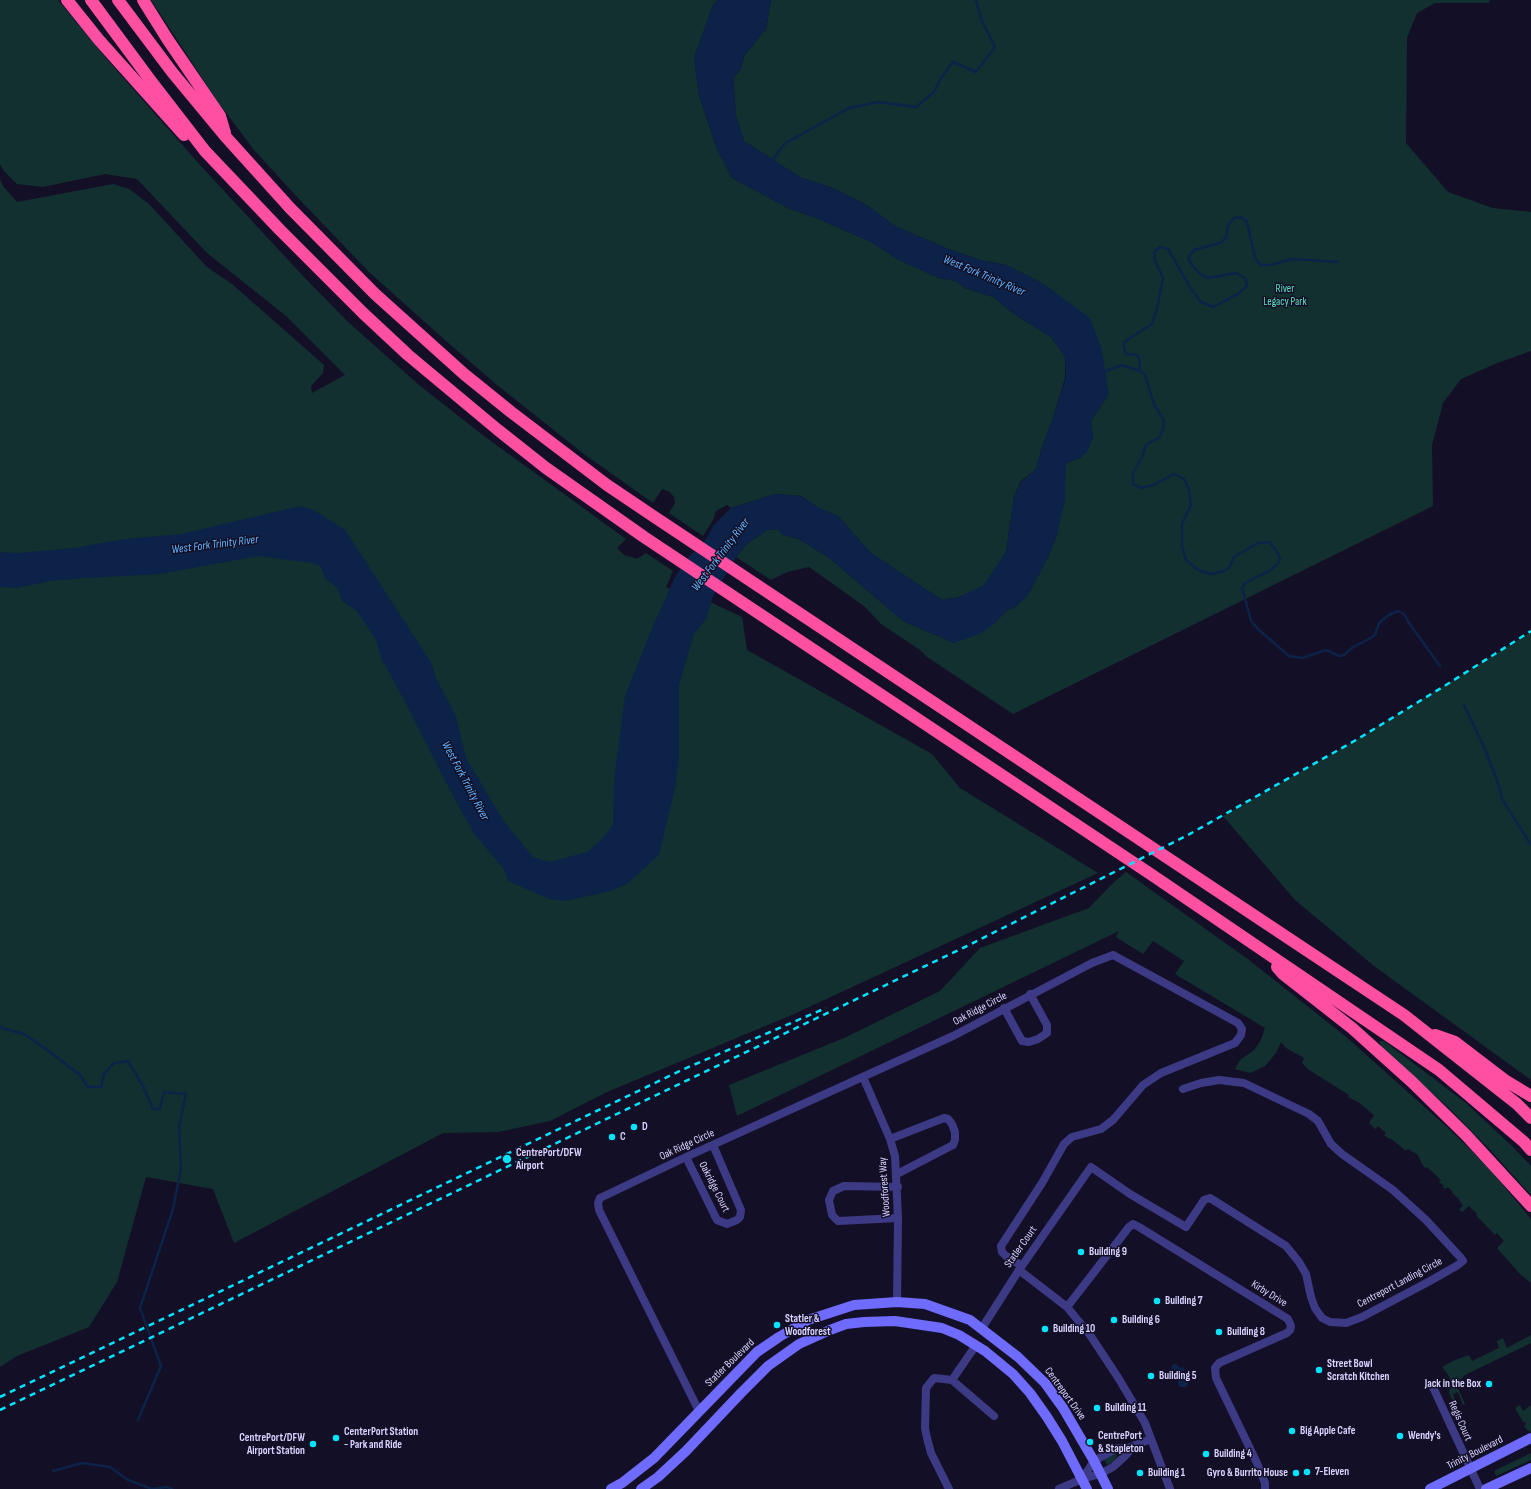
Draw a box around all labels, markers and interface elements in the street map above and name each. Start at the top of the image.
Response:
water label: West Fork Trinity River [941,252,1027,300]
park label: River Legacy Park [1263,282,1307,308]
water label: West Fork Trinity River [689,516,753,594]
water label: West Fork Trinity River [171,533,259,557]
water label: West Fork Trinity River [438,739,492,823]
street label: Oak Ridge Circle [951,989,1009,1029]
place label: D [642,1120,648,1134]
marker: D [629,1122,639,1132]
street label: Oak Ridge Circle [657,1127,717,1163]
place label: C [620,1130,626,1144]
marker: C [607,1132,617,1142]
place label: CentrePort/DFW Airport [516,1146,582,1172]
marker: CentrePort/DFW Airport [501,1153,513,1165]
street label: Woodforest Way [876,1157,894,1217]
street label: Oakridge Court [696,1159,732,1215]
street label: Statler Court [1002,1224,1040,1270]
place label: Building 9 [1089,1245,1127,1259]
marker: Building 9 [1076,1247,1086,1257]
street label: Centreport Landing Circle [1355,1255,1445,1311]
street label: Kirby Drive [1249,1278,1289,1310]
place label: Building 7 [1165,1294,1203,1308]
marker: Building 7 [1152,1296,1162,1306]
place label: Statler & Woodforest [785,1312,831,1338]
place label: Building 6 [1122,1313,1160,1327]
marker: Building 6 [1109,1315,1119,1325]
marker: Statler & Woodforest [772,1320,782,1330]
place label: Building 10 [1053,1322,1095,1336]
marker: Building 10 [1040,1324,1050,1334]
place label: Building 8 [1227,1325,1265,1339]
marker: Building 8 [1214,1327,1224,1337]
street label: Statler Boulevard [703,1336,757,1390]
place label: Street Bowl Scratch Kitchen [1327,1357,1390,1383]
street label: Centreport Drive [1041,1365,1089,1423]
marker: Street Bowl Scratch Kitchen [1314,1365,1324,1375]
place label: Building 5 [1159,1369,1197,1383]
marker: Building 5 [1146,1371,1156,1381]
place label: Jack in the Box [1425,1377,1481,1391]
marker: Jack in the Box [1484,1379,1494,1389]
street label: Regis Court [1445,1399,1475,1443]
place label: Building 11 [1105,1401,1146,1415]
marker: Building 11 [1092,1403,1102,1413]
place label: Big Apple Cafe [1300,1424,1355,1438]
place label: CenterPort Station - Park and Ride [344,1425,418,1451]
marker: Big Apple Cafe [1287,1426,1297,1436]
place label: CentrePort & Stapleton [1098,1429,1144,1455]
place label: Wendy's [1408,1429,1441,1443]
place label: CentrePort/DFW Airport Station [239,1431,305,1457]
marker: Wendy's [1395,1431,1405,1441]
marker: CenterPort Station - Park and Ride [331,1433,341,1443]
street label: Trinity Boulevard [1445,1433,1505,1473]
marker: CentrePort & Stapleton [1085,1437,1095,1447]
marker: CentrePort/DFW Airport Station [308,1439,318,1449]
place label: Building 4 [1214,1447,1252,1461]
marker: Building 4 [1201,1449,1211,1459]
place label: 7-Eleven [1315,1465,1349,1479]
place label: Building 1 [1148,1466,1185,1480]
place label: Gyro & Burrito House [1207,1466,1288,1480]
marker: 7-Eleven [1302,1467,1312,1477]
marker: Building 1 [1135,1468,1145,1478]
marker: Gyro & Burrito House [1291,1468,1301,1478]

